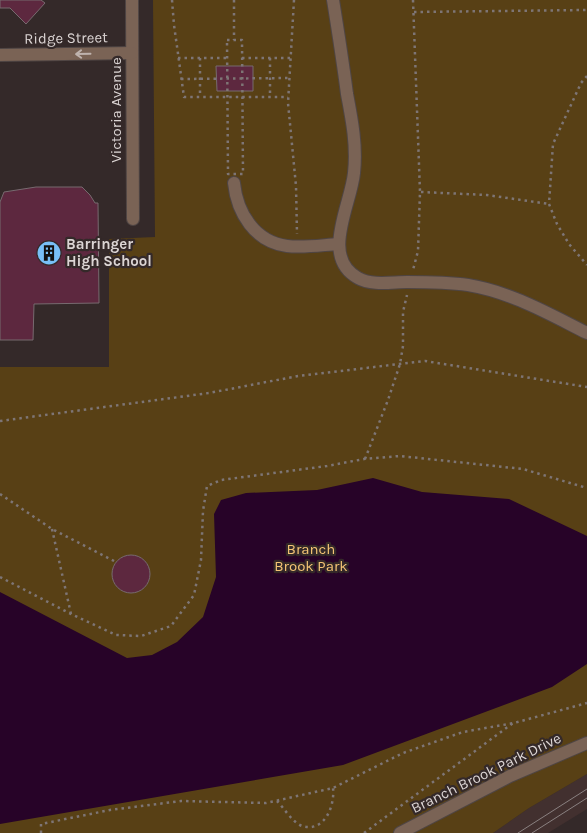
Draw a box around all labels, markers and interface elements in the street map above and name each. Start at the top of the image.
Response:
street label: Ridge Street [24,28,108,48]
one-way arrow [75,49,92,59]
street label: Victoria Avenue [107,57,125,163]
place label: Barringer High School [66,235,152,270]
building icon: Barringer High School [36,240,62,266]
park label: Branch Brook Park [274,540,348,575]
street label: Branch Brook Park Drive [408,729,564,817]

